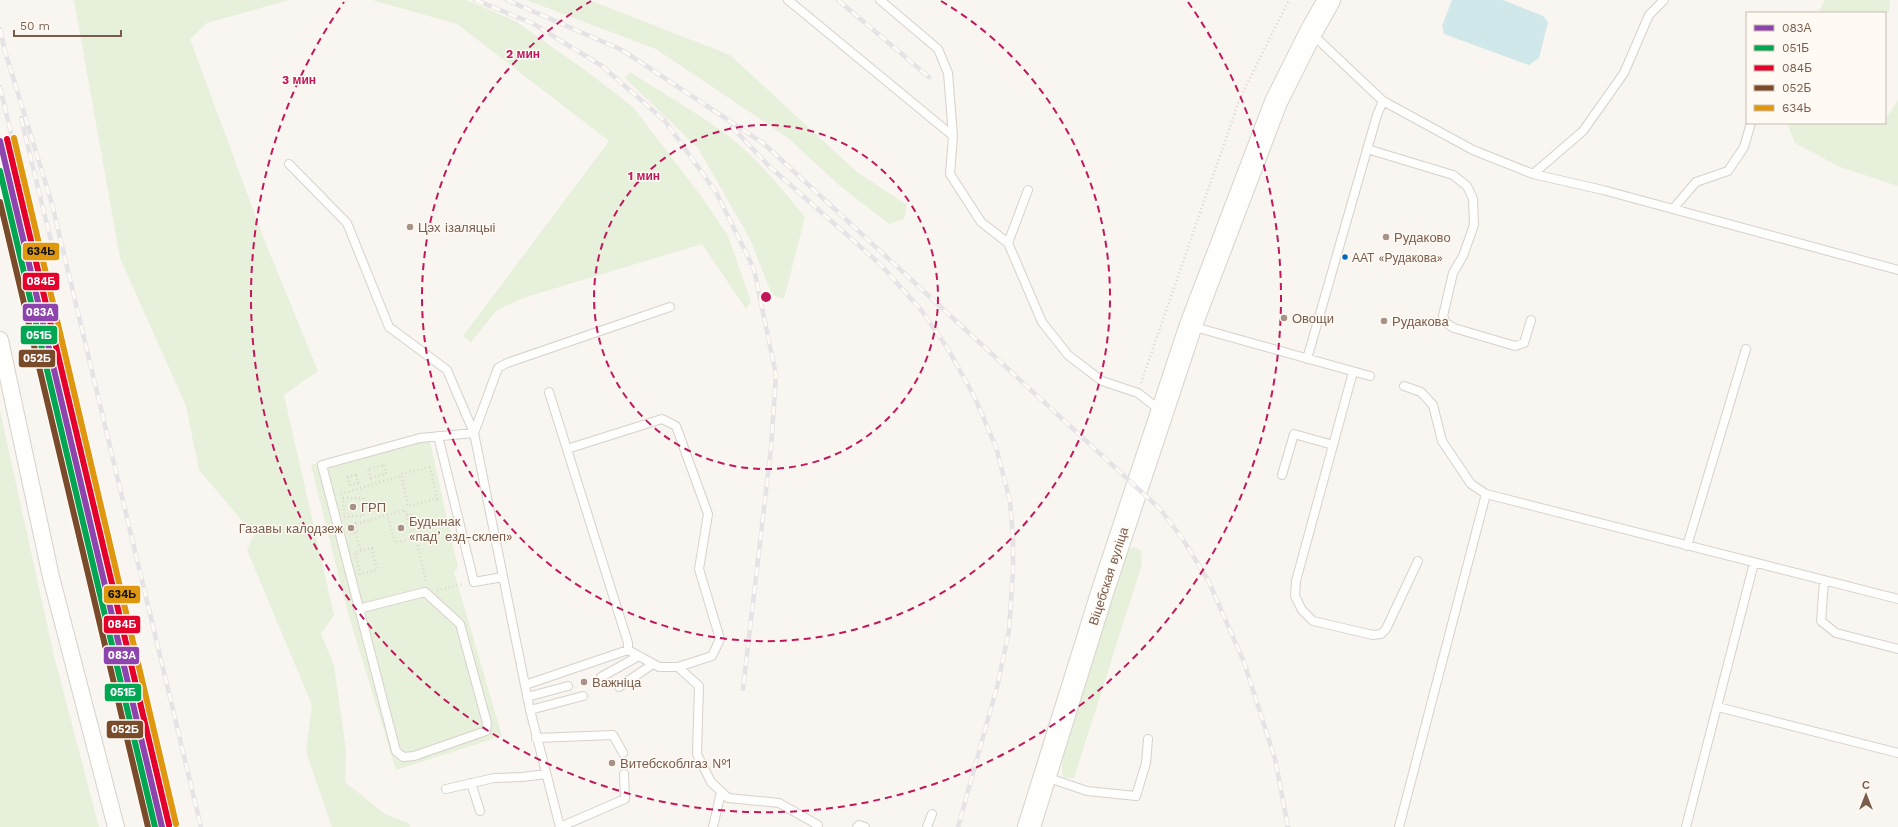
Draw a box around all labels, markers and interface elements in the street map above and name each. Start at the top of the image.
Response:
scale bar [14,12,121,38]
legend [1746,12,1886,124]
text: 50 m [20,19,50,33]
text: 083А [1782,21,1812,35]
text: 051Б [1782,41,1809,55]
text: 2 мин [506,47,540,61]
text: 084Б [1782,61,1812,75]
text: 3 мин [282,73,316,87]
text: 052Б [1782,81,1811,95]
text: 634Ь [1782,101,1812,115]
text: 1 мин [628,169,660,183]
place label: Цэх ізаляцыі [418,220,496,235]
marker: Цэх ізаляцыі [405,222,415,232]
place label: Рудаково [1394,230,1451,245]
marker: Рудаково [1381,232,1391,242]
line badge: 634Ь [22,242,60,261]
text: 634Ь [27,245,55,258]
place label: ААТ «Рудакова» [1352,251,1443,265]
marker: ААТ «Рудакова» [1340,252,1350,262]
line badge: 084Б [22,272,60,291]
text: 084Б [27,275,56,288]
centre of rings [759,290,773,304]
line badge: 083А [22,303,59,322]
text: 083А [26,306,54,319]
place label: Овощи [1292,311,1334,326]
marker: Овощи [1279,313,1289,323]
place label: Рудакова [1392,314,1449,329]
marker: Рудакова [1379,316,1389,326]
line badge: 051Б [20,325,58,345]
text: 051Б [26,329,52,342]
line badge: 052Б [18,349,56,368]
text: 052Б [23,352,51,365]
place label: ГРП [361,500,386,515]
marker: ГРП [348,502,358,512]
place label: Будынак «падʼезд-склеп» [409,514,513,544]
place label: Газавы калодзеж [239,521,343,536]
marker: Газавы калодзеж [346,523,356,533]
marker: Будынак «падʼезд-склеп» [396,523,406,533]
street label: Віцебская вуліца [1086,524,1132,627]
line badge: 634Ь [103,585,141,604]
text: 634Ь [108,588,136,601]
line badge: 084Б [103,615,141,634]
text: 084Б [108,618,137,631]
line badge: 083А [103,646,140,665]
text: 083А [108,649,136,662]
place label: Важніца [592,675,642,690]
marker: Важніца [579,677,589,687]
line badge: 051Б [104,683,142,702]
text: 051Б [110,686,136,699]
line badge: 052Б [106,720,144,739]
text: 052Б [111,723,139,736]
place label: Витебскоблгаз №1 [620,756,731,771]
marker: Витебскоблгаз №1 [607,758,617,768]
north arrow [1846,775,1886,815]
text: С [1862,779,1870,792]

